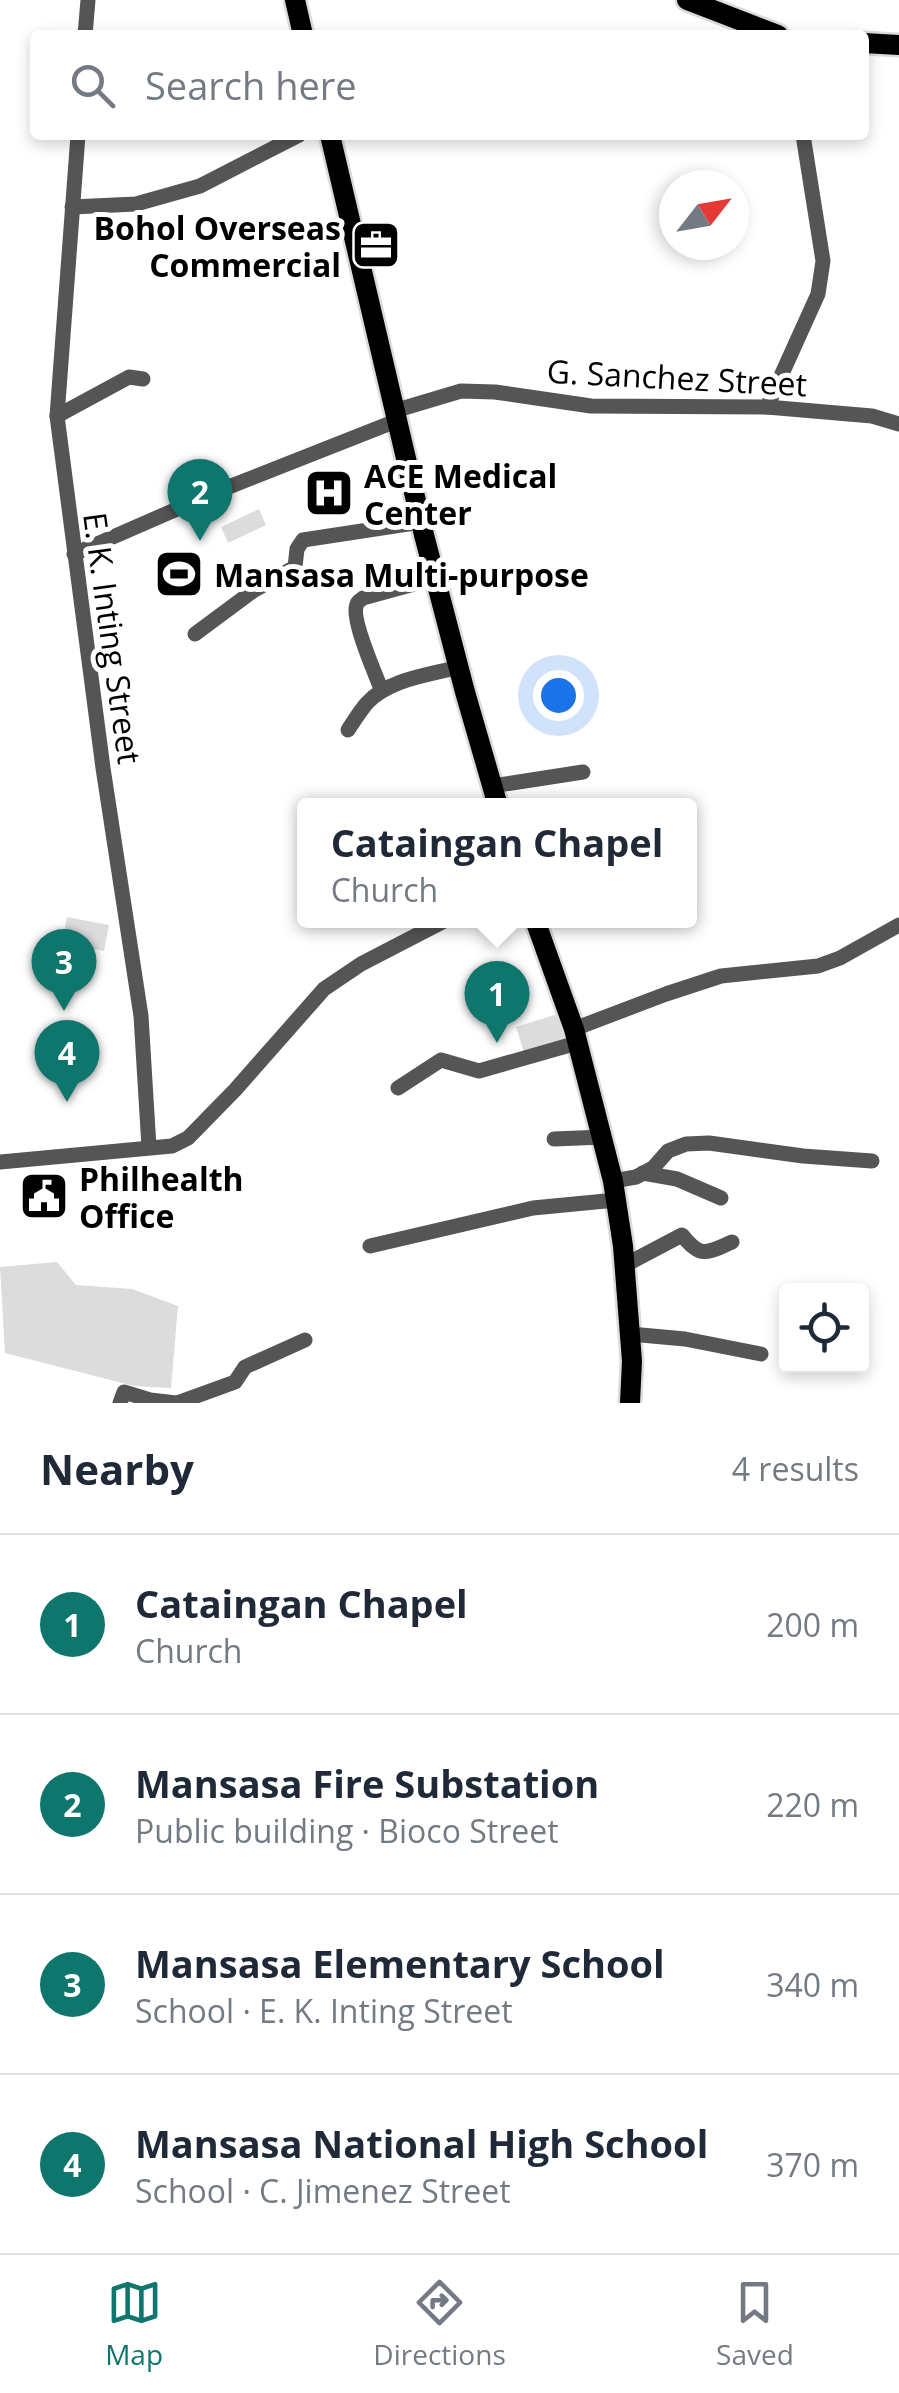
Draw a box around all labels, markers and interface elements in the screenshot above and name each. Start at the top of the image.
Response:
search box [30,30,869,140]
icon: search [65,58,120,113]
text: Search here [145,59,357,111]
north arrow [659,170,749,260]
place label: Bohol Overseas Commercial [94,206,341,286]
office icon: Bohol Overseas Commercial [350,219,402,271]
street label: G. Sanchez Street [546,349,808,405]
place label: ACE Medical Center [364,454,557,534]
pin: 2 [168,458,232,541]
hospital icon: ACE Medical Center [303,467,355,519]
street label: E. K. Inting Street [74,509,152,767]
sports icon: Mansasa Multi-purpose [153,548,205,600]
place label: Mansasa Multi-purpose [214,553,589,596]
your location [533,670,584,721]
popup [297,798,697,928]
text: Cataingan Chapel [331,816,663,868]
text: Church [331,868,438,911]
pin: 3 [32,928,96,1011]
pin: 1 [464,960,530,1043]
pin: 4 [34,1020,100,1102]
place label: Philhealth Office [79,1157,244,1237]
public building icon: Philhealth Office [18,1170,70,1222]
map controls [779,1283,869,1373]
button: locate [779,1283,869,1373]
text: Nearby [40,1440,194,1497]
text: 4 results [732,1447,859,1490]
text: Cataingan Chapel [135,1577,468,1629]
text: 1 [63,1603,82,1646]
text: 200 m [766,1603,859,1646]
text: Church [135,1629,242,1672]
text: Mansasa Fire Substation [135,1757,599,1809]
text: 2 [63,1783,82,1826]
text: 220 m [766,1783,859,1826]
text: Public building · Bioco Street [135,1809,559,1852]
text: Mansasa Elementary School [135,1937,665,1989]
text: 3 [63,1963,82,2006]
text: 340 m [766,1963,859,2006]
text: School · E. K. Inting Street [135,1989,513,2032]
text: Mansasa National High School [135,2117,708,2169]
text: 4 [63,2143,82,2186]
text: 370 m [766,2143,859,2186]
text: School · C. Jimenez Street [135,2169,511,2212]
tab: Map [105,2275,163,2373]
tab: Directions [373,2275,506,2373]
tab: Saved [716,2275,794,2373]

